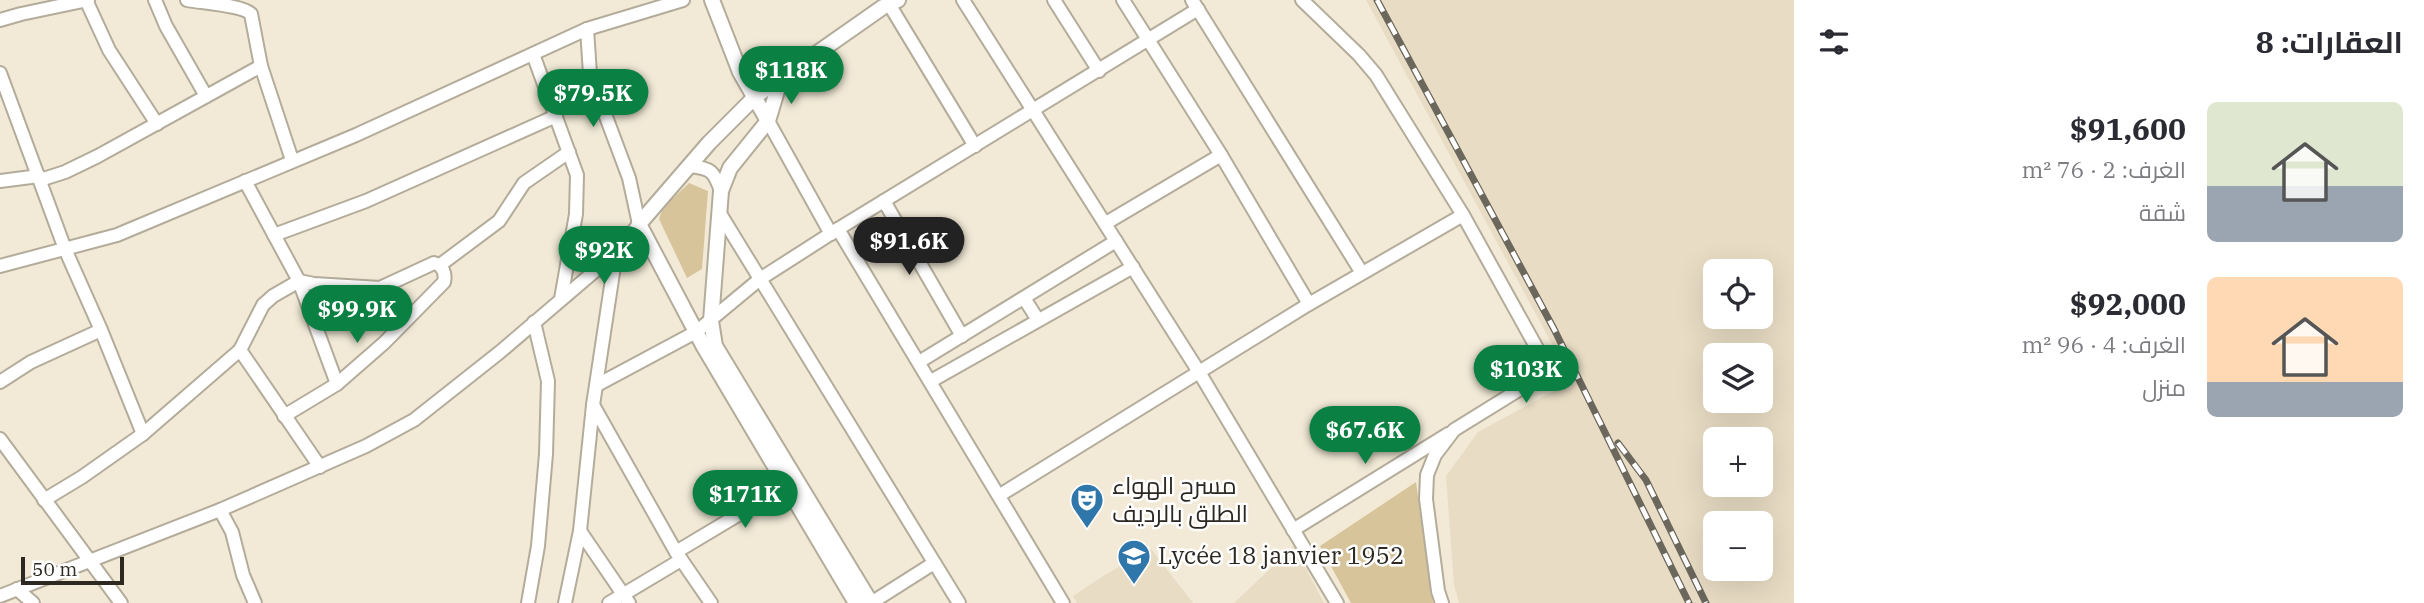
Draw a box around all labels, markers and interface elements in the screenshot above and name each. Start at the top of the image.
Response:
text: العقارات: 8 [2256,22,2403,61]
icon: filters [1815,23,1853,61]
pin: $118K [742,46,840,106]
text: $118K [755,54,827,84]
pin: $79.5K [536,69,650,129]
text: $79.5K [553,77,633,107]
text: $91,600 [2070,109,2186,148]
icon: home [2263,130,2347,214]
text: الغرف: 2 · 76 m² [2021,154,2186,184]
text: شقة [2139,197,2186,227]
pin: $91.6K [852,218,966,277]
text: $91.6K [869,225,949,255]
pin: $92K [563,226,645,286]
text: $92K [575,234,633,264]
map controls [1703,259,1773,581]
button: locate [1703,259,1773,329]
text: $92,000 [2070,284,2186,323]
pin: $99.9K [300,286,414,345]
text: $99.9K [317,293,397,323]
icon: home [2263,305,2347,389]
text: الغرف: 4 · 96 m² [2021,329,2186,359]
button: layers [1703,343,1773,413]
pin: $103K [1477,346,1575,405]
text: $103K [1490,353,1562,383]
text: منزل [2142,372,2186,402]
pin: $67.6K [1308,406,1422,466]
text: $67.6K [1325,414,1405,444]
button: + [1703,427,1773,497]
place label: مسرح الهواء الطلق بالرديف [1112,469,1248,529]
pin: $171K [696,470,794,530]
text: $171K [709,478,781,508]
theatre icon: مسرح الهواء الطلق بالرديف [1068,481,1106,530]
button: − [1703,511,1773,581]
school or university icon: Lycée 18 janvier 1952 [1115,537,1153,586]
place label: Lycée 18 janvier 1952 [1158,539,1404,571]
scale bar [21,554,124,586]
text: 50 m [32,557,77,581]

